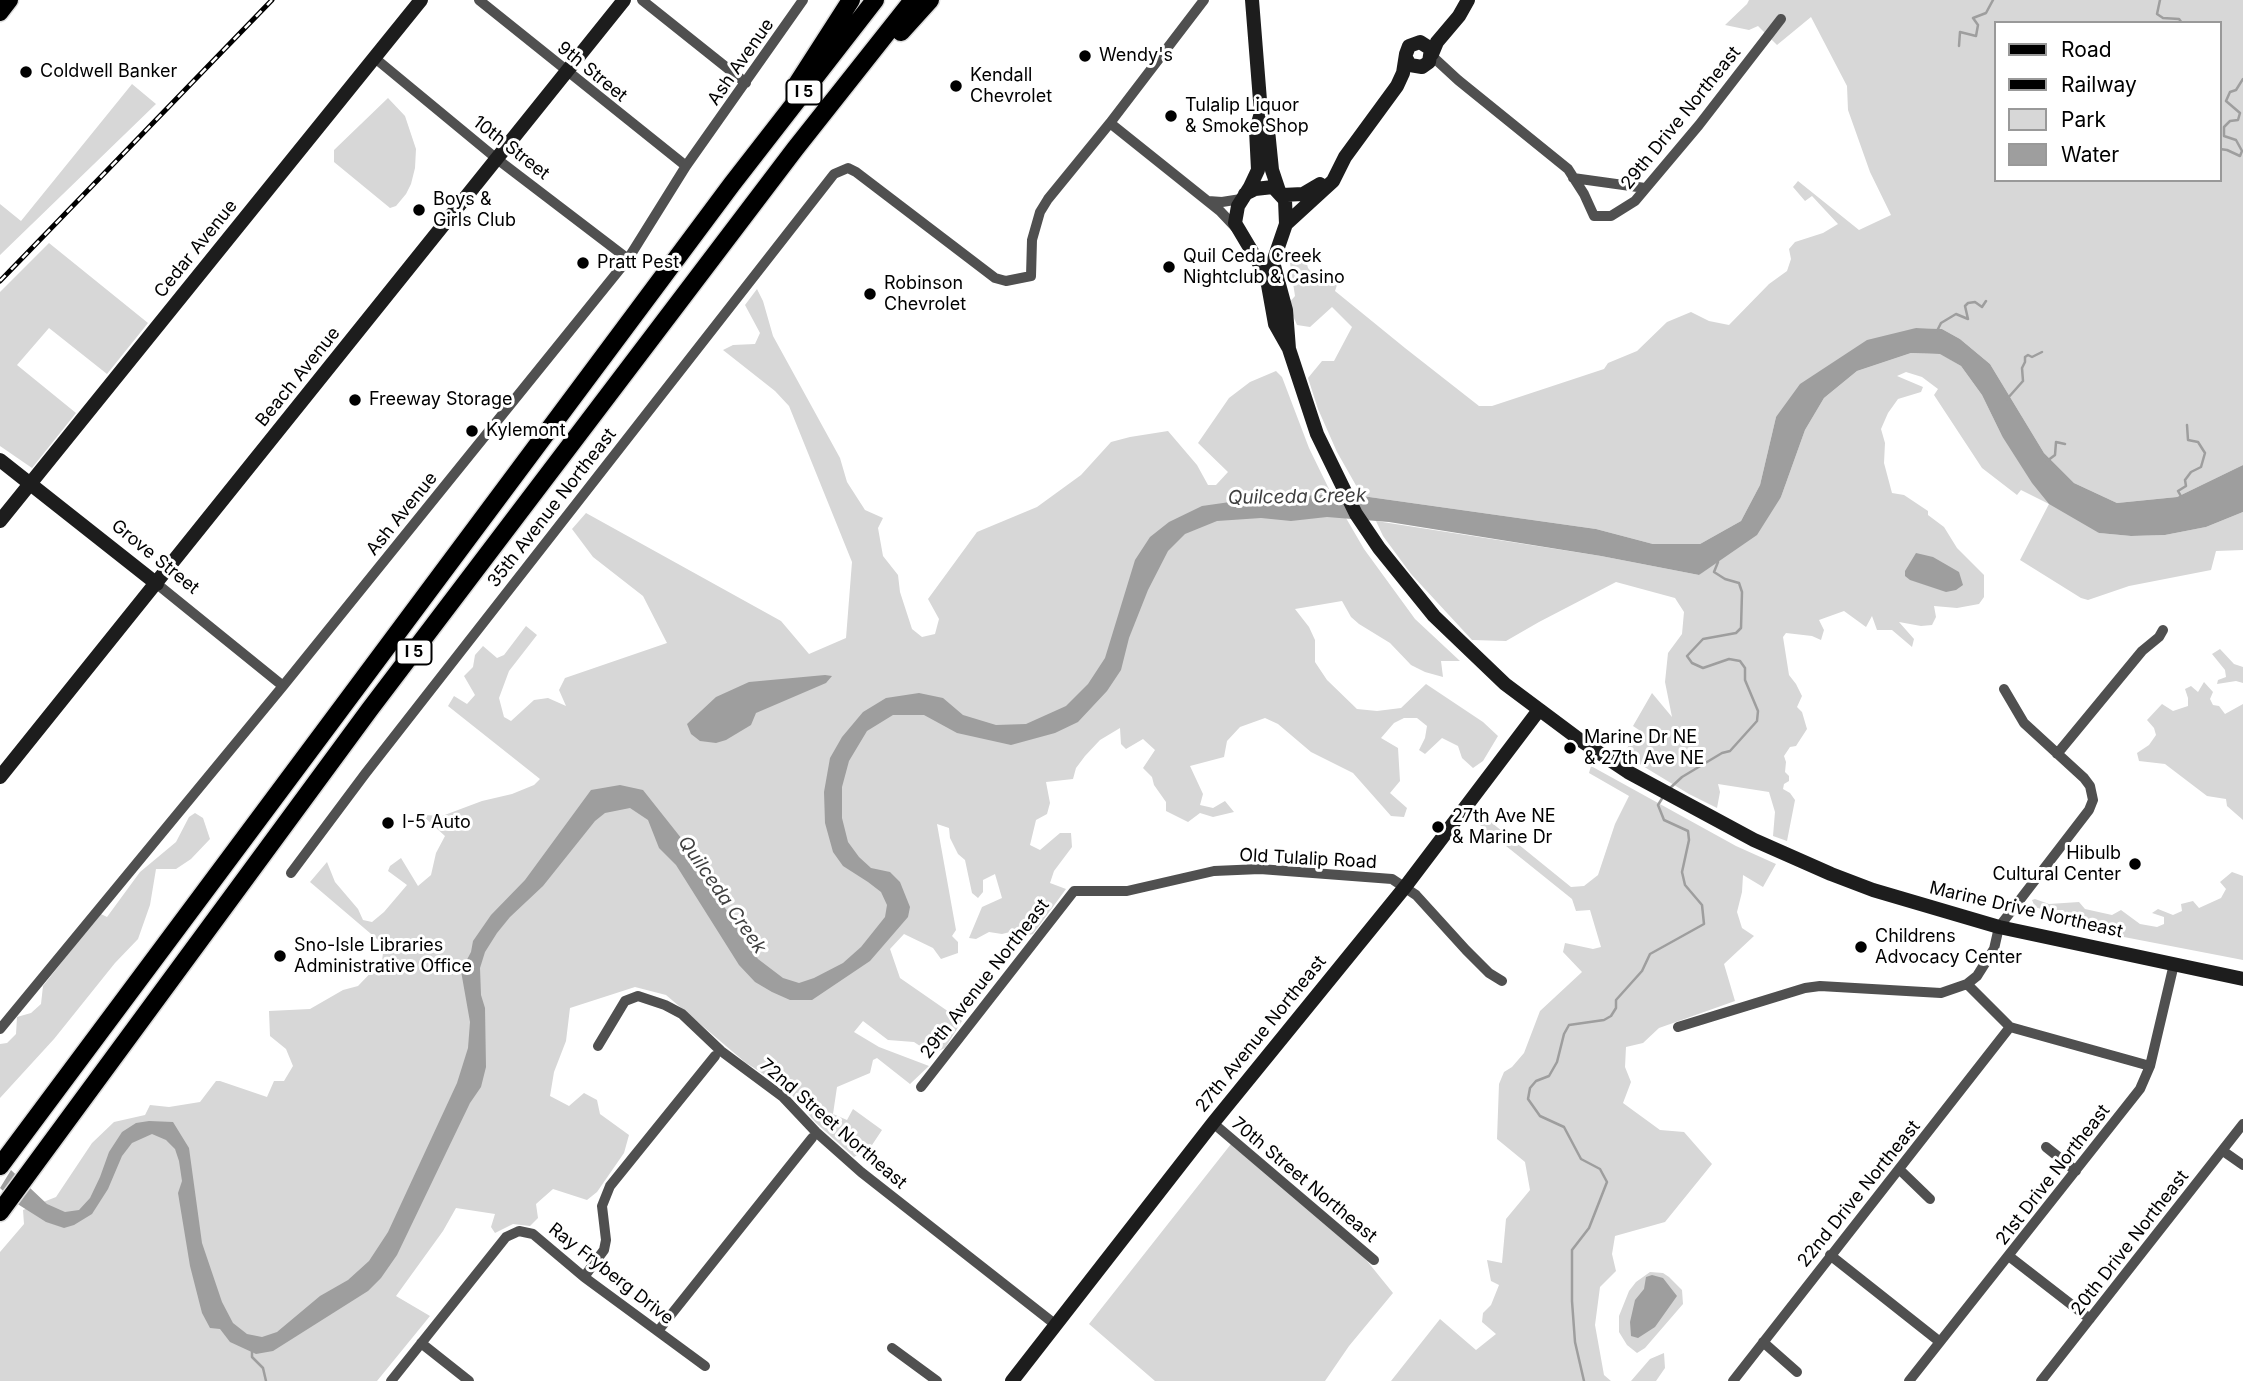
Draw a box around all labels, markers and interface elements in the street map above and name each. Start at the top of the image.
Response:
street label: Ash Avenue [703,14,779,110]
legend [1994,21,2222,182]
street label: 9th Street [553,37,631,107]
text: Road [2061,37,2112,62]
street label: 29th Drive Northeast [1617,42,1745,194]
place label: Wendy's [1099,45,1173,67]
marker: Wendy's [1077,48,1093,64]
place label: Coldwell Banker [40,61,177,83]
marker: Coldwell Banker [18,64,34,80]
place label: Kendall Chevrolet [970,65,1052,108]
text: Railway [2061,72,2137,97]
marker: Kendall Chevrolet [948,78,964,94]
road number: I 5 [786,80,822,104]
place label: Tulalip Liquor & Smoke Shop [1185,95,1309,138]
text: Park [2061,107,2106,132]
marker: Tulalip Liquor & Smoke Shop [1163,108,1179,124]
street label: 10th Street [468,111,554,185]
text: Water [2061,142,2119,167]
place label: Boys & Girls Club [433,189,516,232]
street label: Cedar Avenue [150,196,242,302]
marker: Boys & Girls Club [411,202,427,218]
place label: Quil Ceda Creek Nightclub & Casino [1183,246,1345,288]
place label: Pratt Pest [597,252,679,274]
marker: Pratt Pest [575,255,591,271]
marker: Quil Ceda Creek Nightclub & Casino [1161,259,1177,275]
place label: Robinson Chevrolet [884,273,966,316]
marker: Robinson Chevrolet [862,286,878,302]
street label: Beach Avenue [251,323,345,431]
place label: Freeway Storage [369,389,512,411]
marker: Freeway Storage [347,392,363,408]
place label: Kylemont [486,420,566,442]
marker: Kylemont [464,423,480,439]
street label: 35th Avenue Northeast [483,424,621,592]
street label: Ash Avenue [362,468,442,560]
water label: Quilceda Creek [1228,484,1366,510]
street label: Grove Street [107,515,203,599]
road number: I 5 [396,639,432,664]
place label: Marine Dr NE & 27th Ave NE [1584,727,1704,770]
marker: Marine Dr NE & 27th Ave NE [1562,740,1578,756]
place label: 27th Ave NE & Marine Dr [1452,806,1556,848]
place label: I-5 Auto [402,812,471,834]
marker: I-5 Auto [380,815,396,831]
marker: 27th Ave NE & Marine Dr [1430,819,1446,835]
water label: Quilceda Creek [673,832,771,958]
place label: Hibulb Cultural Center [1992,843,2121,886]
street label: Old Tulalip Road [1239,845,1377,873]
marker: Hibulb Cultural Center [2127,856,2143,872]
street label: Marine Drive Northeast [1927,877,2125,943]
street label: 29th Avenue Northeast [916,895,1054,1063]
place label: Childrens Advocacy Center [1875,926,2022,968]
place label: Sno-Isle Libraries Administrative Office [294,935,472,978]
marker: Childrens Advocacy Center [1853,939,1869,955]
marker: Sno-Isle Libraries Administrative Office [272,948,288,964]
street label: 27th Avenue Northeast [1191,951,1331,1117]
street label: 72nd Street Northeast [755,1054,911,1194]
street label: 21st Drive Northeast [1991,1100,2115,1250]
street label: 70th Street Northeast [1227,1113,1381,1247]
street label: 22nd Drive Northeast [1793,1116,1925,1272]
street label: 20th Drive Northeast [2067,1166,2193,1320]
street label: Ray Fryberg Drive [544,1219,678,1329]

